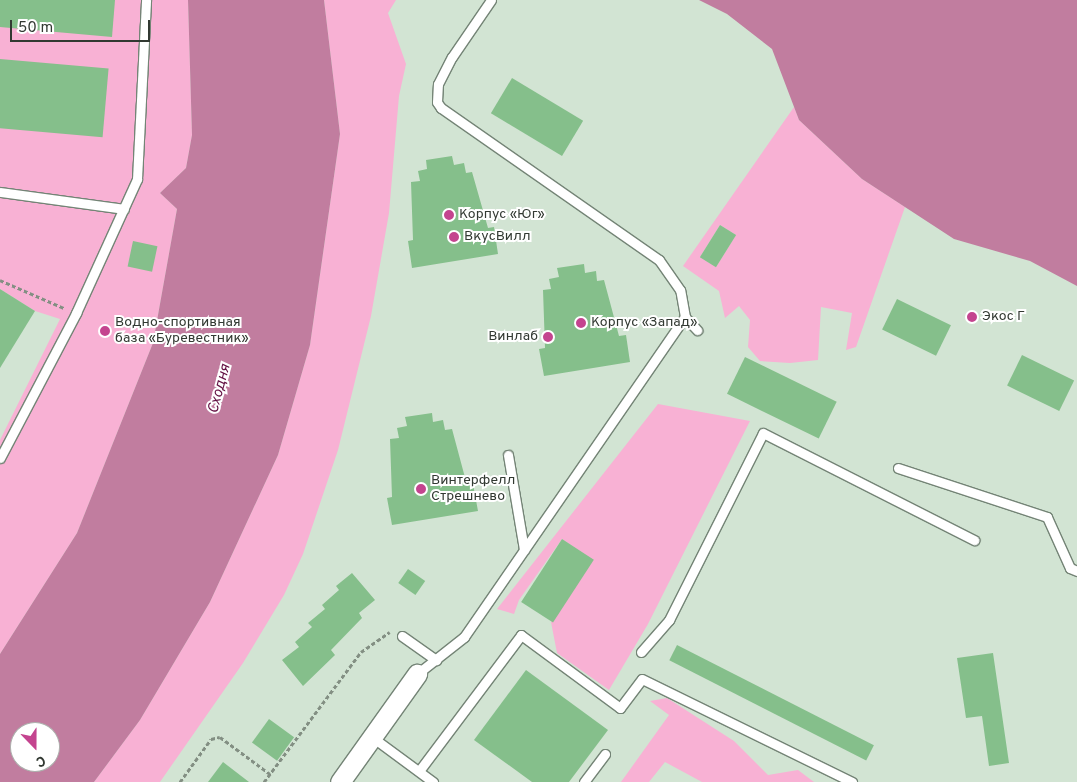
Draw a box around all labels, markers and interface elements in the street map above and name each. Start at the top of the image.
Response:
scale bar [12,10,152,42]
text: 50 m [18,19,53,38]
place label: Корпус «Юг» [459,207,545,223]
marker: Корпус «Юг» [443,209,455,221]
place label: ВкусВилл [464,229,530,245]
marker: ВкусВилл [448,231,460,243]
place label: Экос Г [982,309,1025,325]
marker: Экос Г [966,311,978,323]
place label: Водно-спортивная база «Буревестник» [115,315,249,348]
place label: Корпус «Запад» [591,315,697,331]
marker: Корпус «Запад» [575,317,587,329]
marker: Водно-спортивная база «Буревестник» [99,325,111,337]
place label: Винлаб [488,329,538,345]
marker: Винлаб [542,331,554,343]
water label: Сходня [205,362,235,416]
place label: Винтерфелл Стрешнево [431,473,515,506]
marker: Винтерфелл Стрешнево [415,483,427,495]
north arrow [10,722,60,772]
text: С [33,751,48,770]

